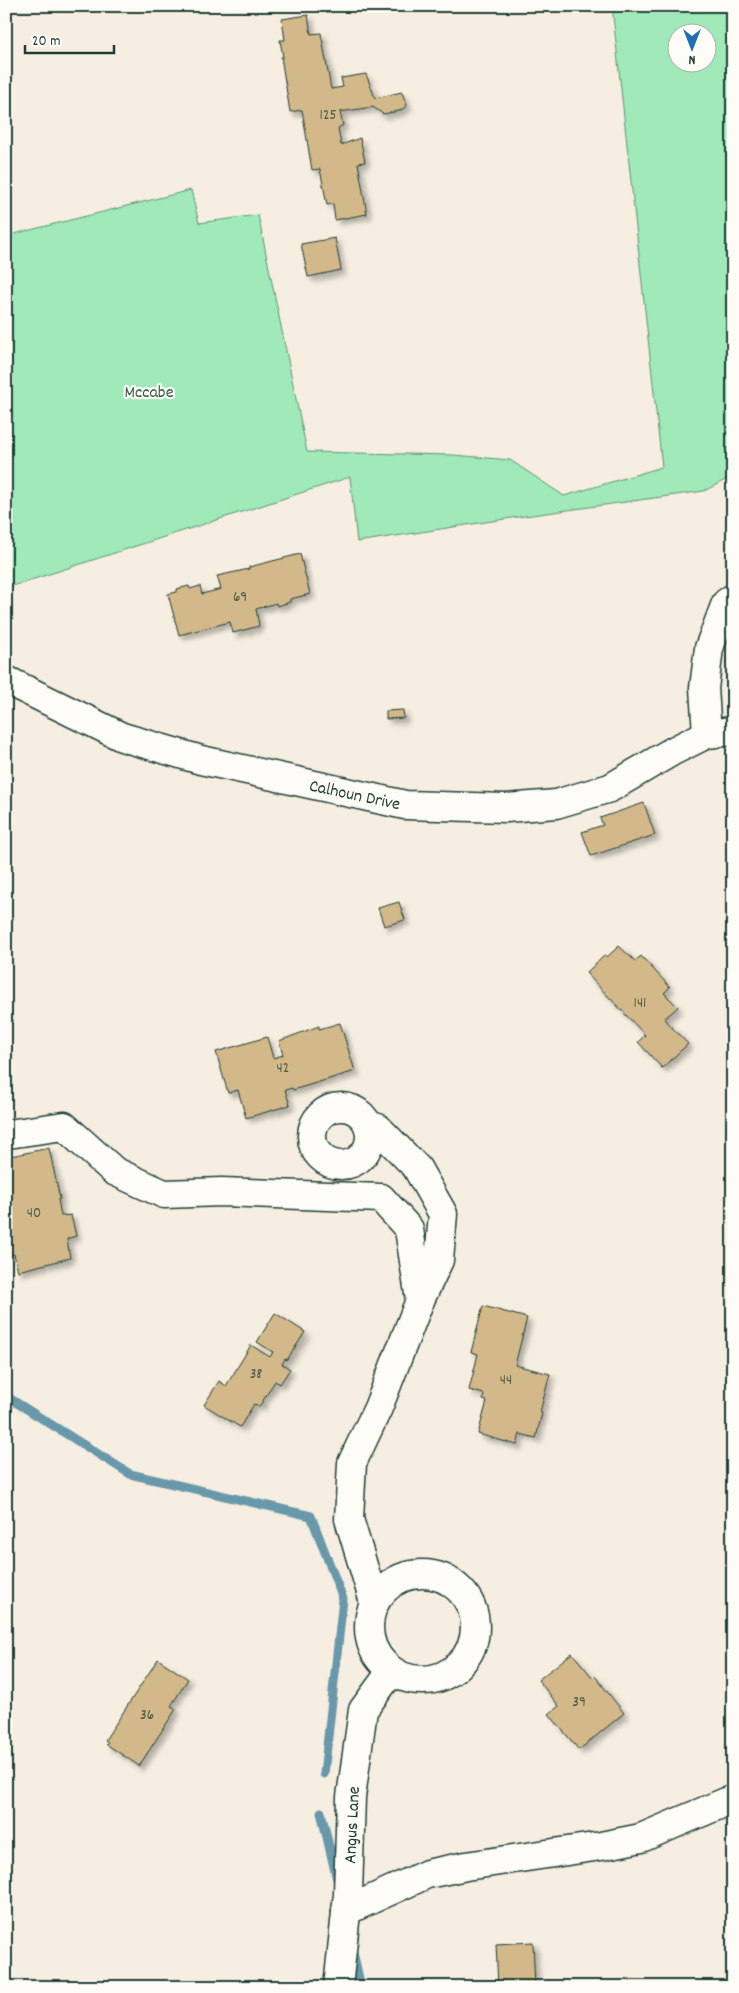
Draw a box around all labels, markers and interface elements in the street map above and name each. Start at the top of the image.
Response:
scale bar [25,22,114,54]
north arrow [666,22,716,72]
text: 20 m [32,31,60,53]
text: N [688,49,695,69]
house number: 125 [320,105,336,127]
park label: Mccabe [124,381,174,406]
house number: 69 [233,587,247,609]
street label: Calhoun Drive [307,775,403,818]
house number: 141 [634,993,646,1015]
house number: 42 [277,1058,289,1080]
house number: 40 [27,1203,41,1225]
house number: 38 [250,1364,262,1386]
house number: 44 [500,1370,512,1392]
house number: 39 [572,1692,586,1714]
house number: 36 [140,1705,154,1727]
street label: Angus Lane [339,1786,368,1864]

